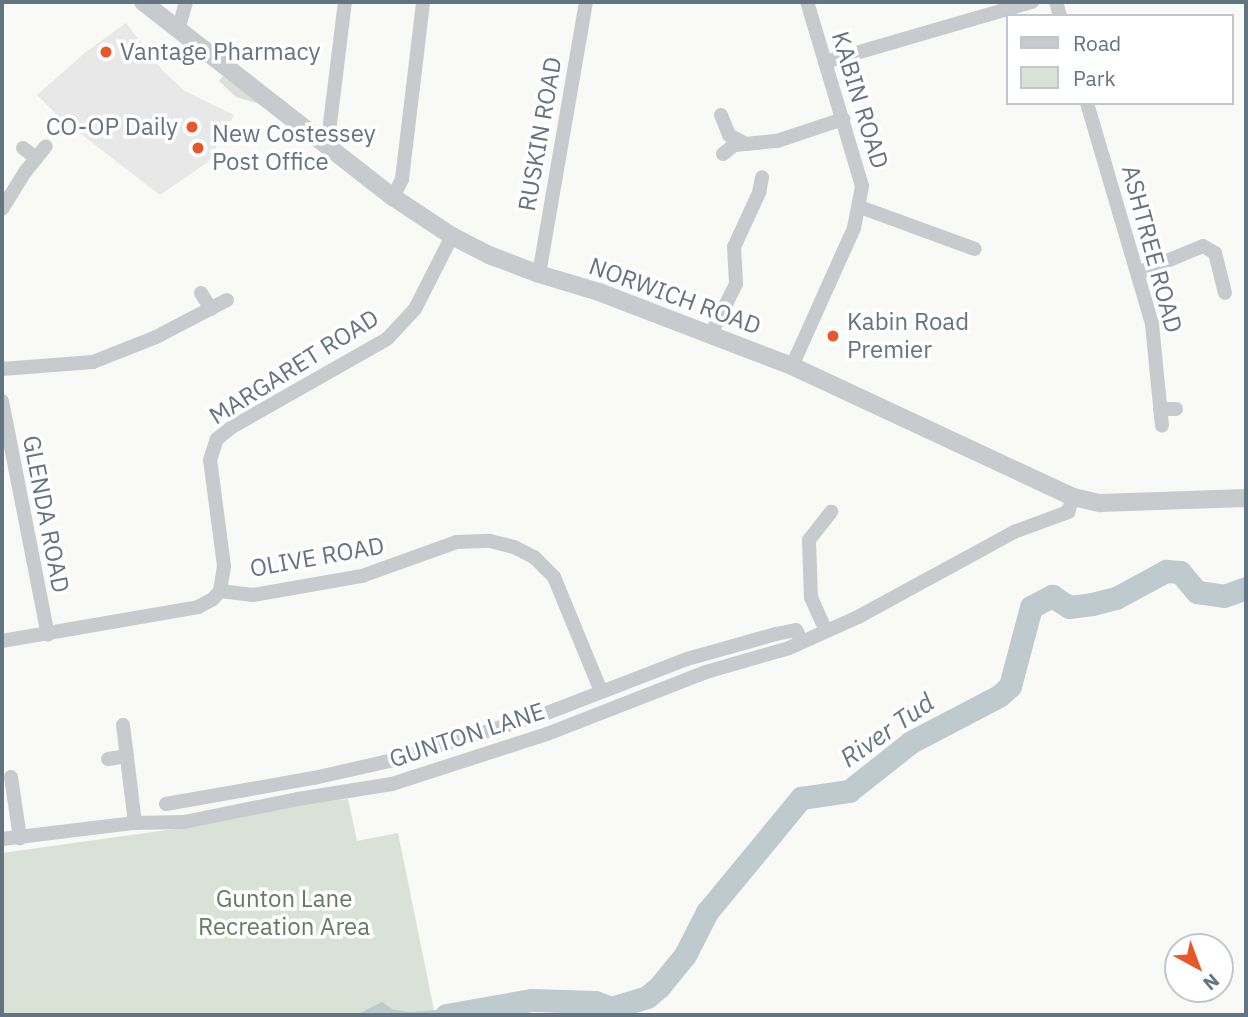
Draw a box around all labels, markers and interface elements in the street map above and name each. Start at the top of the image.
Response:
legend [1006,14,1234,105]
street label: KABIN ROAD [826,28,894,172]
text: Road [1073,29,1121,57]
place label: Vantage Pharmacy [120,38,321,66]
marker: Vantage Pharmacy [98,44,114,60]
street label: RUSKIN ROAD [512,55,568,213]
text: Park [1073,64,1116,92]
place label: CO-OP Daily [46,113,178,141]
marker: CO-OP Daily [184,119,200,135]
place label: New Costessey Post Office [212,120,376,176]
marker: New Costessey Post Office [190,140,206,156]
street label: ASHTREE ROAD [1116,162,1188,336]
street label: NORWICH ROAD [585,252,765,340]
street label: MARGARET ROAD [204,303,384,431]
place label: Kabin Road Premier [847,308,969,364]
marker: Kabin Road Premier [825,328,841,344]
street label: GLENDA ROAD [17,433,75,595]
street label: OLIVE ROAD [247,531,387,583]
water label: River Tud [834,686,940,774]
street label: GUNTON LANE [386,696,548,774]
park label: Gunton Lane Recreation Area [198,885,370,941]
north arrow [1164,933,1234,1003]
text: N [1198,969,1225,996]

